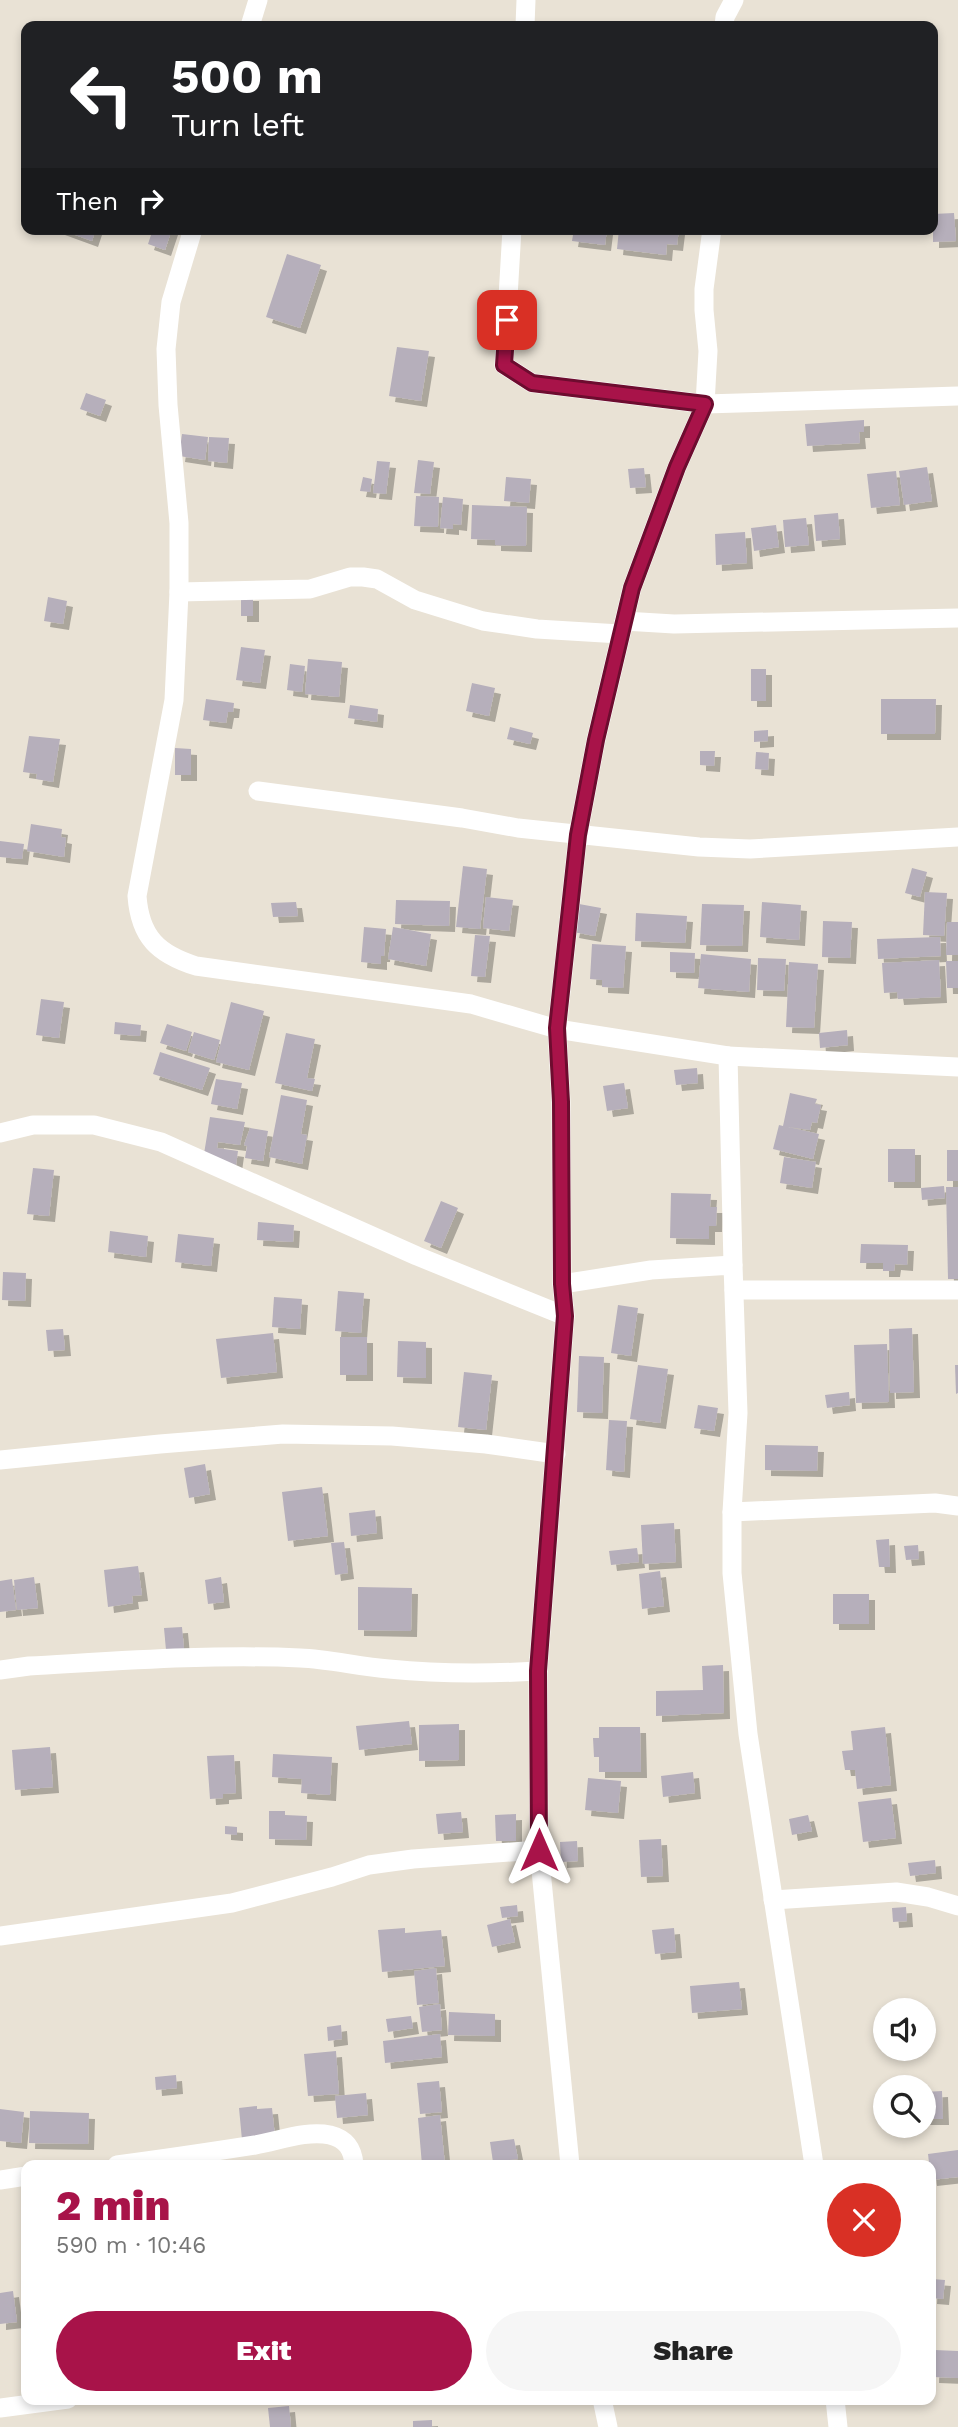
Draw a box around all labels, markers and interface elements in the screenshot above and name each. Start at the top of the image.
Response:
text: 500 m [171,47,323,105]
icon: left [56,49,147,140]
text: Turn left [171,106,304,144]
icon: right [132,182,170,220]
text: Then [56,186,118,216]
pin [477,290,537,350]
icon: arrive [488,301,526,339]
position arrow [502,1813,576,1887]
map controls [873,1998,936,2138]
button: sound [873,1998,936,2061]
button: search [873,2075,936,2138]
text: 2 min [56,2181,170,2230]
button: close [827,2183,901,2257]
text: 590 m · 10:46 [56,2232,206,2259]
button: Exit [56,2311,472,2391]
button: Share [486,2311,901,2391]

